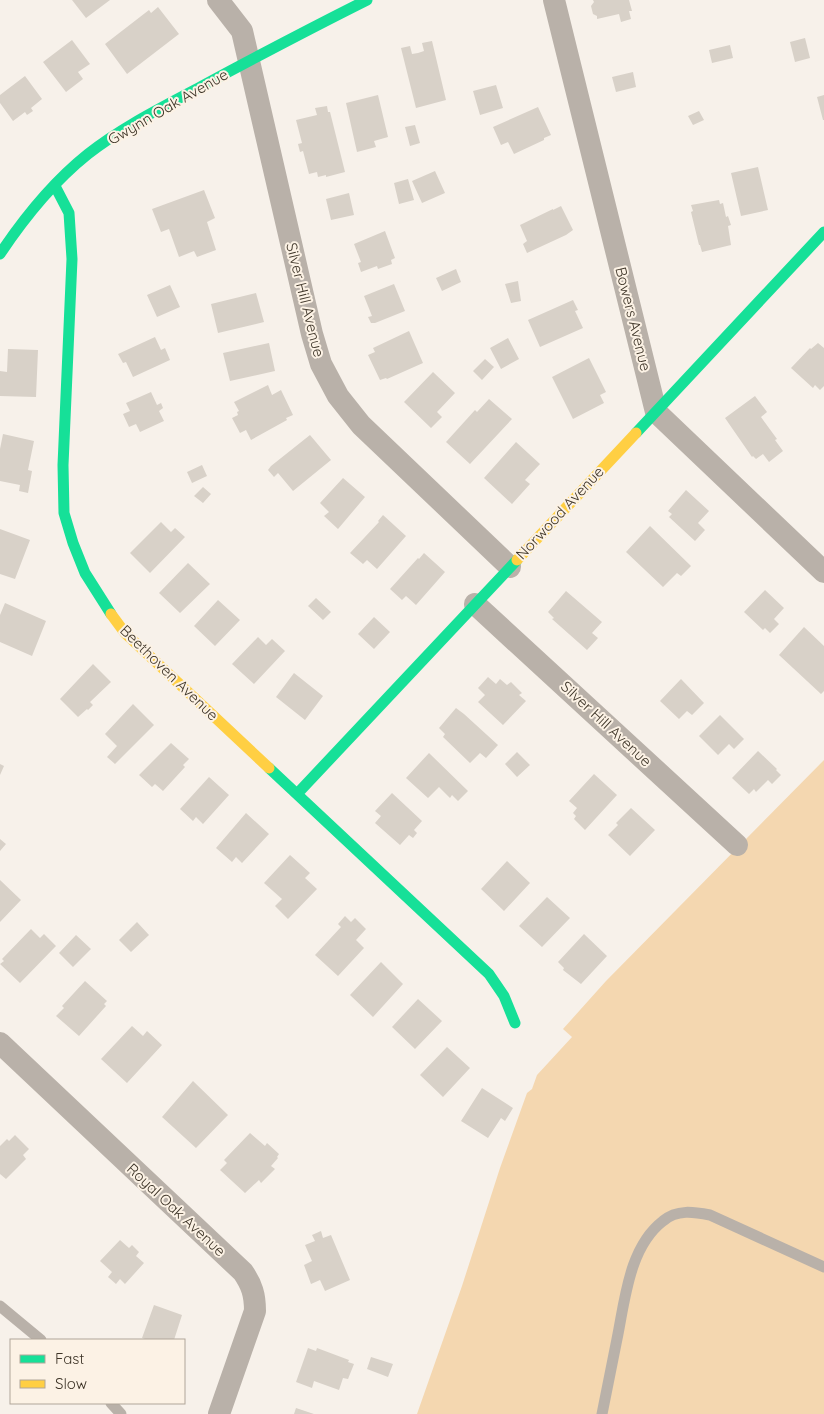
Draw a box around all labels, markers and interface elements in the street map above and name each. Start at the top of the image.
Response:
street label: Gwynn Oak Avenue [104,64,231,149]
street label: Silver Hill Avenue [282,241,329,359]
street label: Bowers Avenue [611,265,656,373]
street label: Norwood Avenue [512,462,608,563]
street label: Beethoven Avenue [116,621,223,725]
street label: Silver Hill Avenue [557,677,656,771]
street label: Royal Oak Avenue [123,1159,230,1260]
legend [10,1339,185,1404]
text: Fast [55,1349,84,1368]
text: Slow [55,1374,87,1393]

